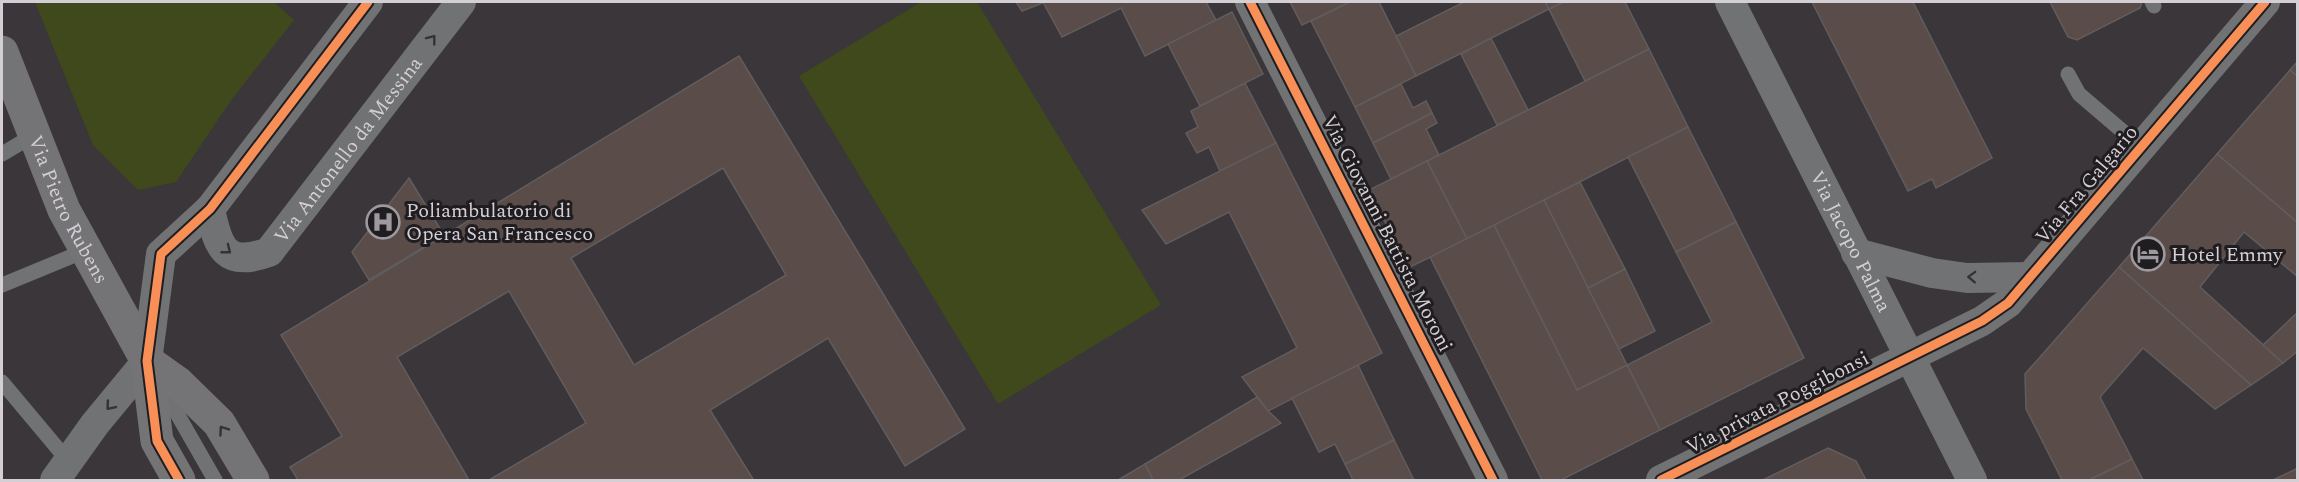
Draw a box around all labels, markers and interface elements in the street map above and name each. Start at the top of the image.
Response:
one-way arrow [425,35,436,46]
street label: Via Antonello da Messina [267,50,430,250]
street label: Via Giovanni Battista Moroni [1314,110,1460,357]
street label: Via Fra Galgario [2028,119,2145,251]
street label: Via Pietro Rubens [20,131,116,290]
street label: Via Jacopo Palma [1802,165,1899,318]
place label: Poliambulatorio di Opera San Francesco [406,196,593,249]
hospital icon: Poliambulatorio di Opera San Francesco [365,204,401,240]
hotel icon: Hotel Emmy [2130,236,2166,272]
place label: Hotel Emmy [2171,240,2284,270]
one-way arrow [220,242,231,253]
one-way arrow [1967,271,1976,284]
street label: Via privata Poggibonsi [1681,344,1874,462]
one-way arrow [106,399,117,410]
one-way arrow [219,426,230,437]

